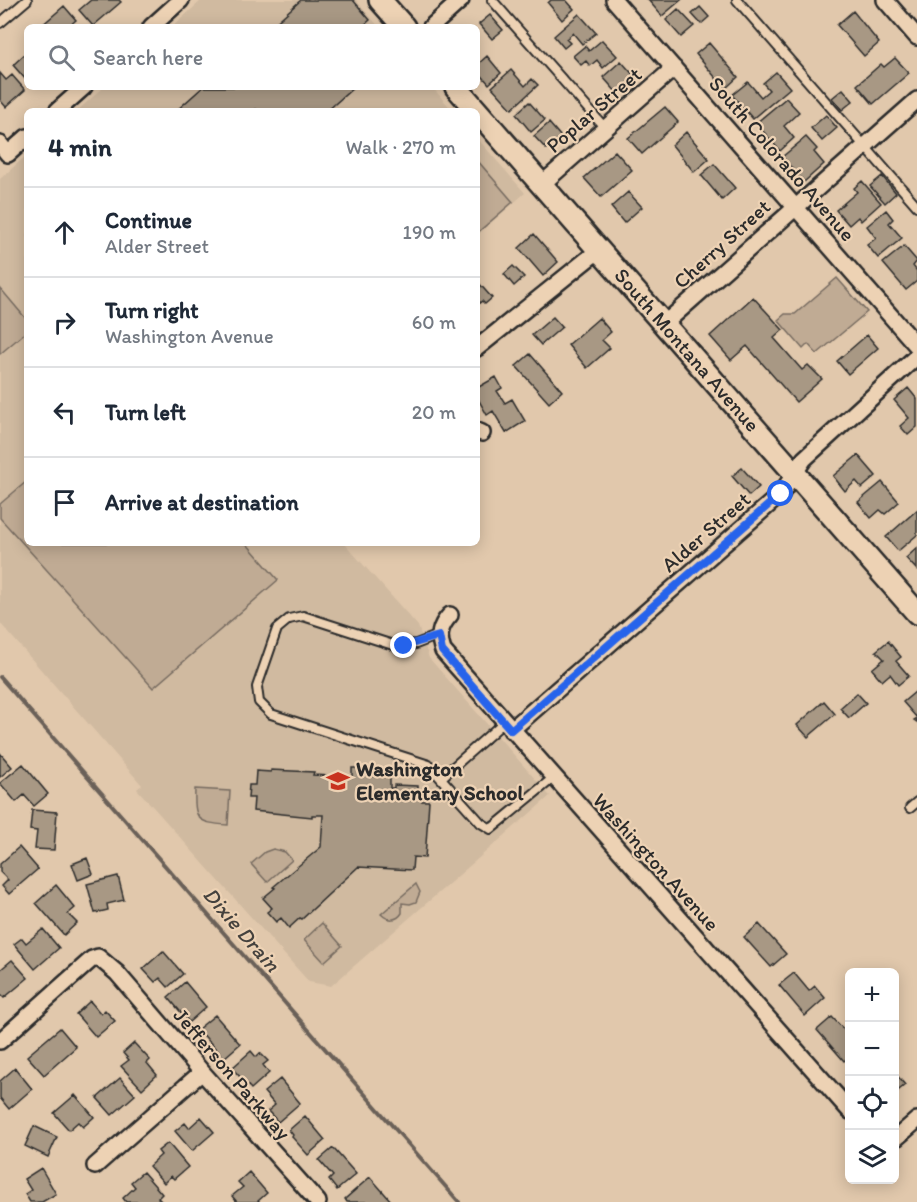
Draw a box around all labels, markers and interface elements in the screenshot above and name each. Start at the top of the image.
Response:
search box [24,24,480,90]
icon: search [45,41,78,74]
text: Search here [93,44,203,71]
street label: Poplar Street [541,61,647,158]
street label: South Colorado Avenue [704,71,861,246]
text: 4 min [48,131,112,163]
text: Walk · 270 m [345,135,456,159]
street label: Cherry Street [668,194,775,294]
text: Continue [105,207,192,234]
icon: ahead [48,216,81,249]
text: 190 m [403,220,456,244]
text: Alder Street [105,234,209,258]
street label: South Montana Avenue [609,263,765,437]
text: Turn right [105,297,199,324]
icon: right [48,306,81,339]
text: 60 m [412,310,456,334]
text: Washington Avenue [105,324,274,348]
icon: left [48,396,81,429]
text: Turn left [105,399,186,426]
text: 20 m [412,400,456,424]
route start [767,480,793,506]
icon: arrive [48,486,81,519]
street label: Alder Street [656,486,755,577]
text: Arrive at destination [105,489,299,516]
route end [390,632,416,658]
place label: Washington Elementary School [356,756,525,806]
school or university icon: Washington Elementary School [325,768,351,794]
street label: Washington Avenue [588,787,725,936]
water label: Dixie Drain [197,881,286,978]
map controls [845,968,899,1184]
button: + [845,968,899,1022]
street label: Jefferson Parkway [168,1003,296,1145]
button: − [845,1022,899,1076]
button: locate [845,1076,899,1130]
button: layers [845,1130,899,1184]

